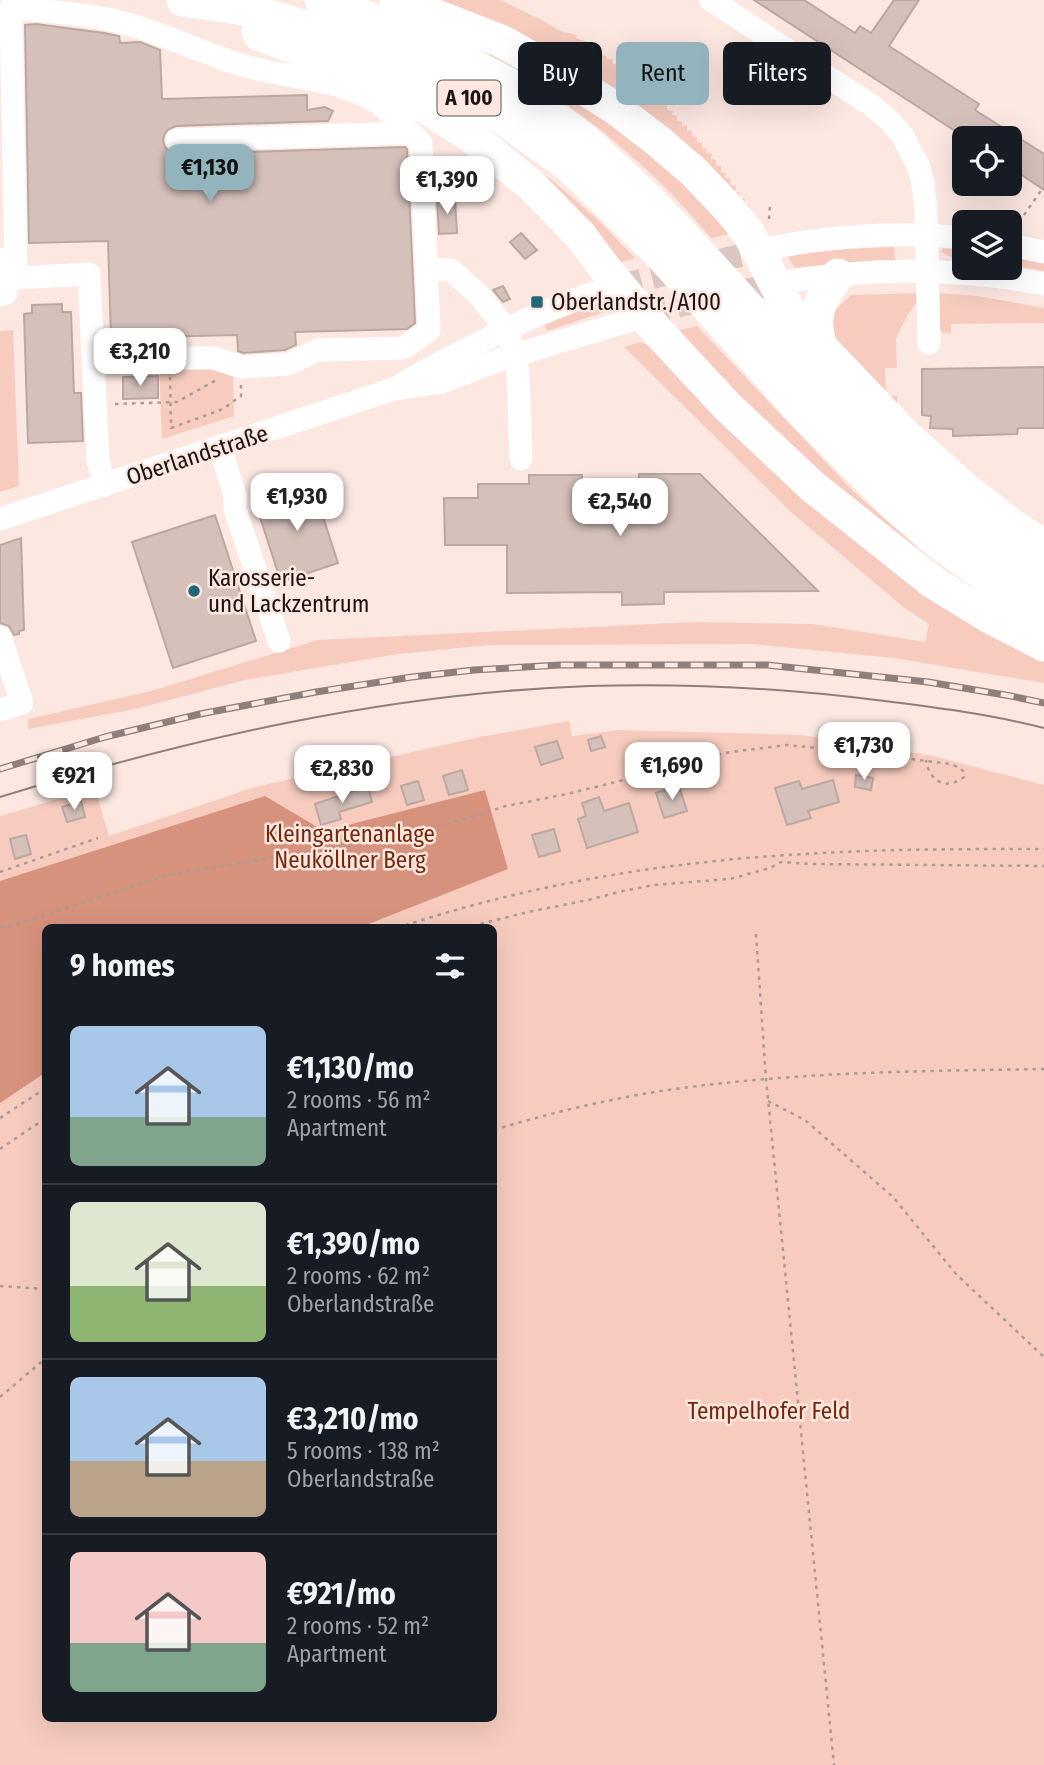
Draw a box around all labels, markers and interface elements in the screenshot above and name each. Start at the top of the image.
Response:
chip: Buy [518,42,602,105]
chip: Rent [616,42,709,105]
chip: Filters [723,42,831,105]
road number: A 100 [438,80,500,116]
map controls [952,126,1022,280]
button: locate [952,126,1022,196]
pin: €1,130 [153,144,267,204]
text: €1,130 [181,153,239,181]
pin: €1,390 [390,156,504,216]
text: €1,390 [416,165,478,193]
button: layers [952,210,1022,280]
place label: Oberlandstr./A100 [551,288,721,316]
marker: Oberlandstr./A100 [529,294,545,310]
pin: €3,210 [83,328,197,388]
text: €3,210 [110,337,170,365]
street label: Oberlandstraße [123,419,271,491]
pin: €1,930 [240,474,354,533]
pin: €2,540 [563,478,677,538]
text: €1,930 [267,482,327,510]
text: €2,540 [588,487,652,515]
place label: Karosserie- und Lackzentrum [208,564,369,618]
marker: Karosserie- und Lackzentrum [186,583,202,599]
pin: €1,730 [807,722,921,782]
text: €1,730 [834,731,894,759]
pin: €1,690 [615,742,729,802]
pin: €2,830 [285,746,399,805]
text: €1,690 [641,751,703,779]
pin: €921 [33,752,115,812]
text: €2,830 [310,754,374,782]
text: €921 [52,761,96,789]
park label: Kleingartenanlage Neuköllner Berg [265,820,435,874]
icon: filters [431,947,469,985]
text: 9 homes [70,948,175,984]
text: €1,130/mo [287,1050,414,1086]
icon: home [126,1054,210,1138]
text: 2 rooms · 56 m² [287,1086,431,1114]
text: Apartment [287,1114,387,1142]
text: €1,390/mo [287,1226,420,1262]
icon: home [126,1230,210,1314]
text: 2 rooms · 62 m² [287,1262,430,1290]
text: Oberlandstraße [287,1290,434,1318]
park label: Tempelhofer Feld [688,1397,850,1425]
text: €3,210/mo [287,1401,419,1437]
icon: home [126,1405,210,1489]
text: 5 rooms · 138 m² [287,1437,440,1465]
text: Oberlandstraße [287,1465,434,1493]
text: €921/mo [287,1576,396,1612]
icon: home [126,1580,210,1664]
text: 2 rooms · 52 m² [287,1612,429,1640]
text: Apartment [287,1640,387,1668]

